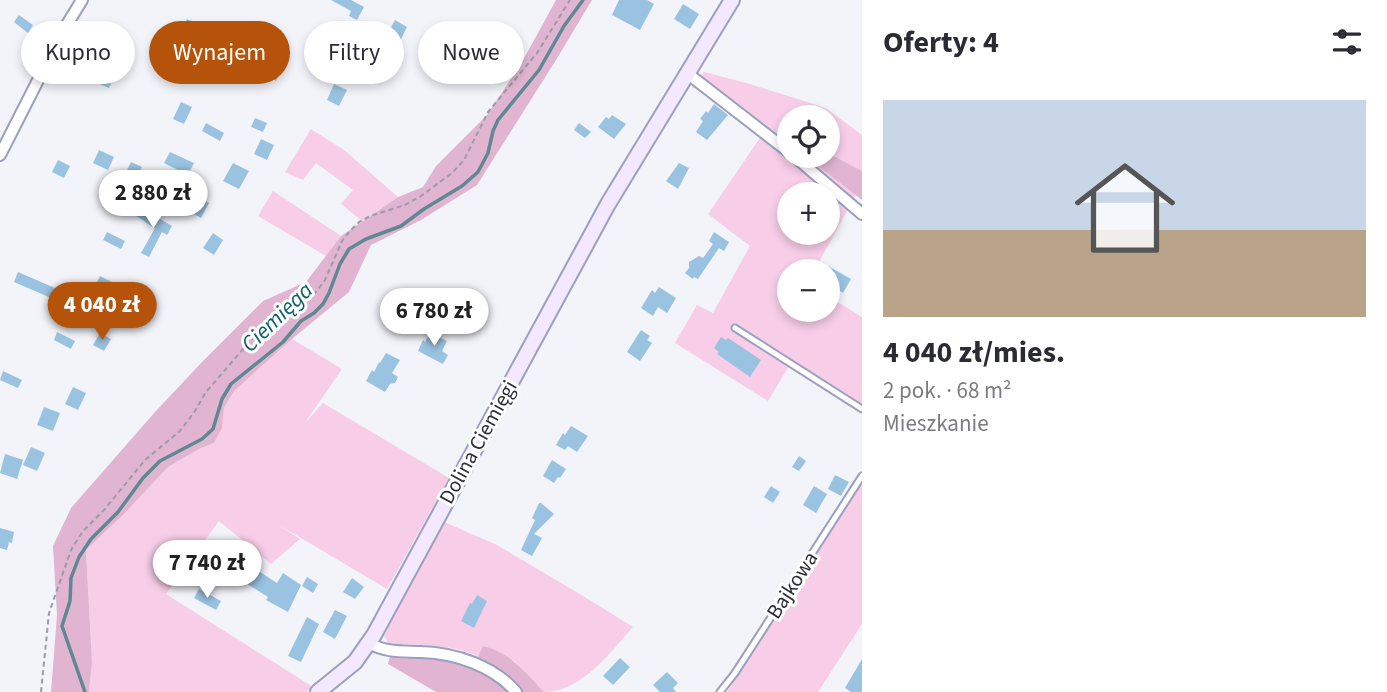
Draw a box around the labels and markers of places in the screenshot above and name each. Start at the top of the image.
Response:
pin: 2 880 zł [81,170,225,230]
pin: 4 040 zł [30,282,174,342]
pin: 6 780 zł [362,288,506,348]
pin: 7 740 zł [135,540,279,600]

